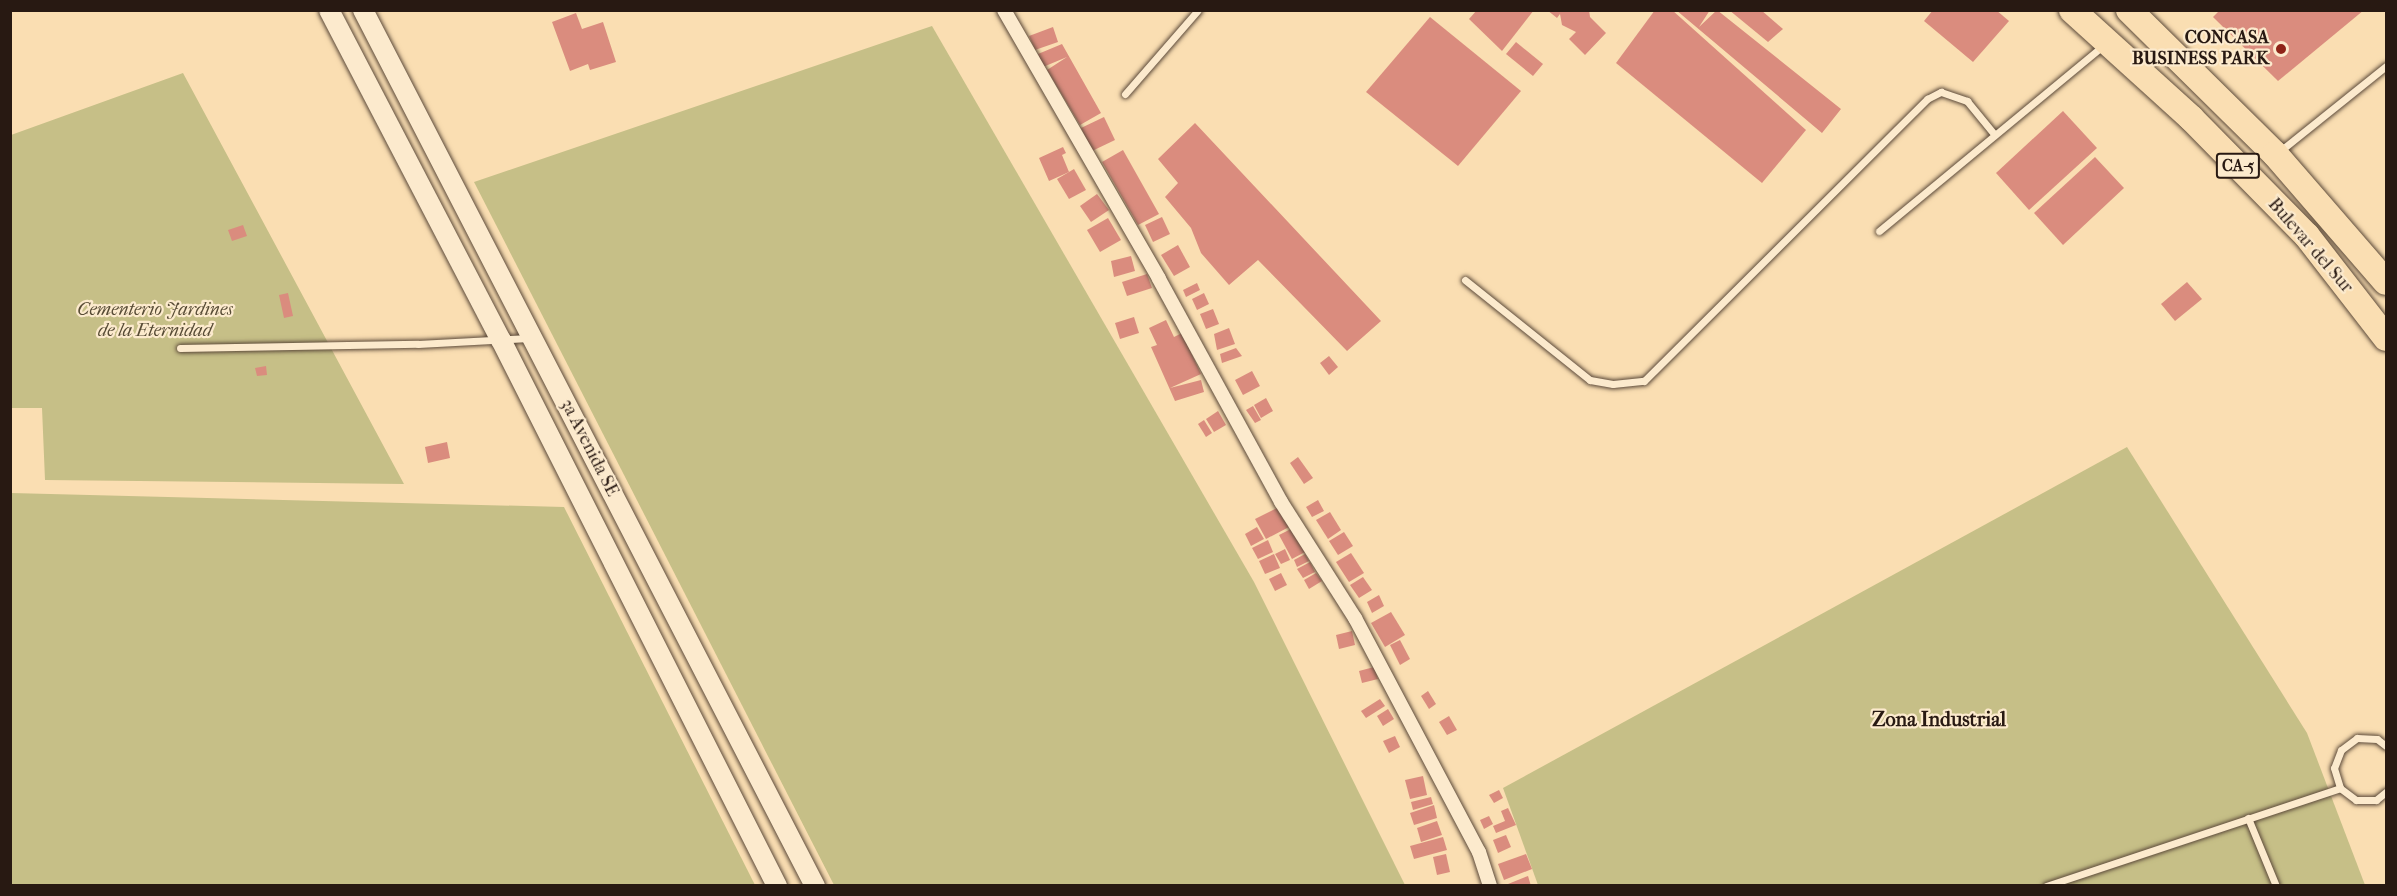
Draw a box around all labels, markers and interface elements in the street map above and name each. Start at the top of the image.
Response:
place label: CONCASA BUSINESS PARK [2132,28,2269,70]
marker: CONCASA BUSINESS PARK [2274,42,2288,56]
road number: CA-5 [2216,153,2260,179]
street label: Bulevar del Sur [2263,194,2357,298]
park label: Cementerio Jardines de la Eternidad [77,300,233,342]
street label: 3a Avenida SE [555,396,623,500]
district label: Zona Industrial [1872,707,2006,731]

